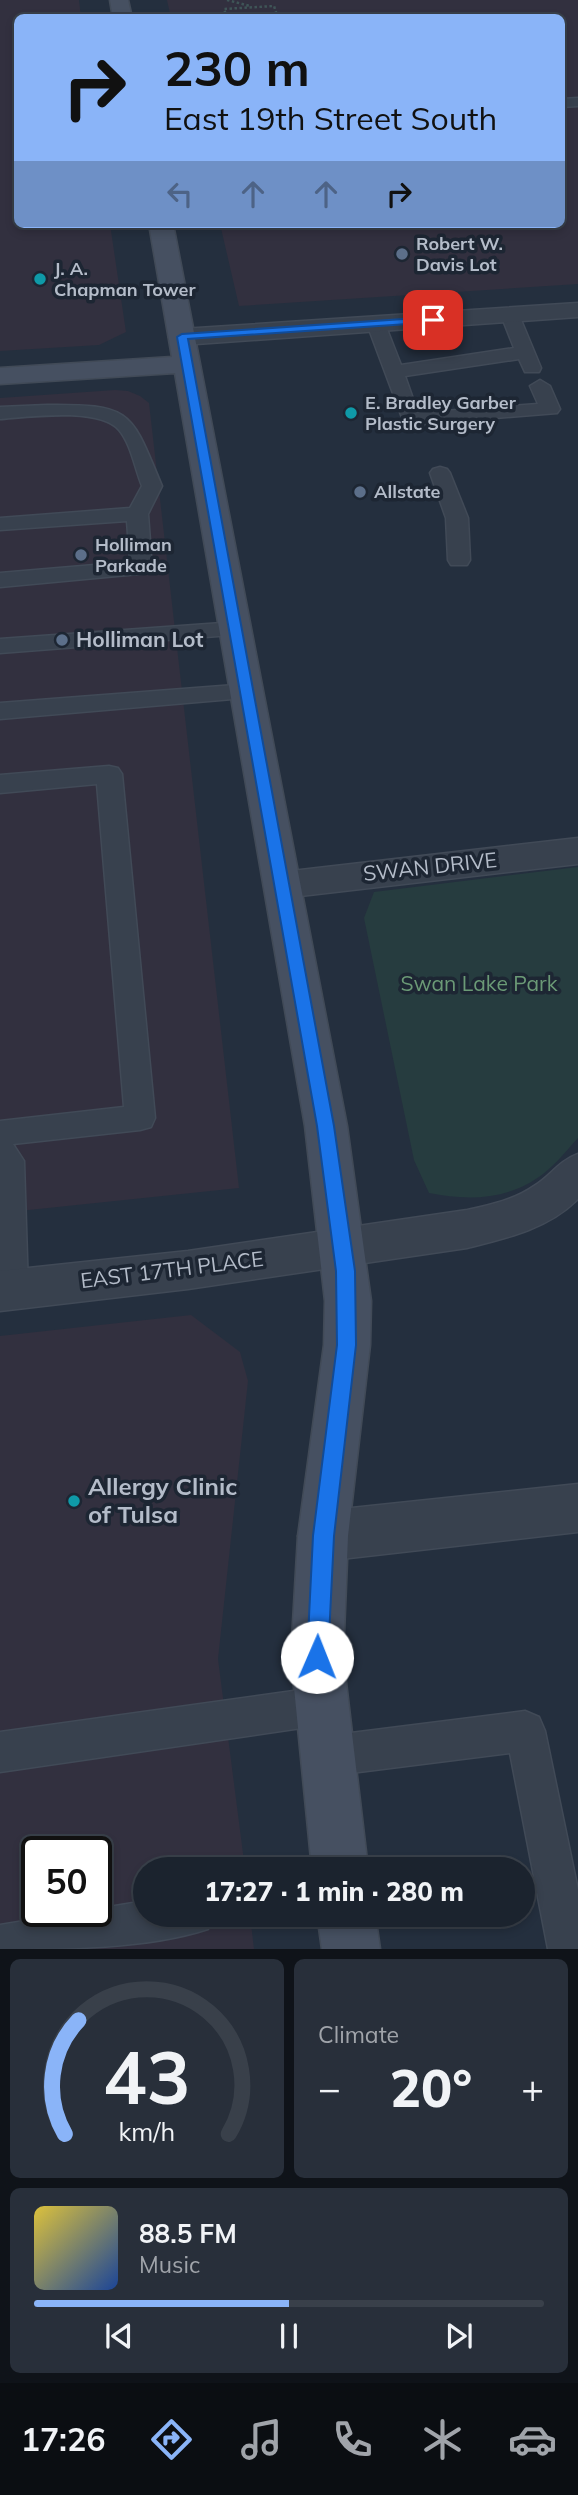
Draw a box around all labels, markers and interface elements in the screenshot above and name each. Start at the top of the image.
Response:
text: 230 m [164,37,310,98]
icon: right [49,42,140,133]
text: East 19th Street South [164,98,497,138]
icon: left [161,175,199,213]
icon: ahead [234,175,272,213]
icon: ahead [307,175,345,213]
icon: right [380,175,418,213]
place label: Robert W. Davis Lot [416,232,503,276]
marker: Robert W. Davis Lot [394,246,410,262]
place label: J. A. Chapman Tower [54,257,196,301]
marker: J. A. Chapman Tower [32,271,48,287]
pin [403,290,463,350]
icon: arrive [414,301,452,339]
place label: E. Bradley Garber Plastic Surgery [365,391,517,435]
marker: E. Bradley Garber Plastic Surgery [343,405,359,421]
place label: Allstate [374,480,441,503]
marker: Allstate [352,484,368,500]
place label: Holliman Parkade [95,533,172,577]
marker: Holliman Parkade [73,547,89,563]
place label: Holliman Lot [76,626,203,652]
marker: Holliman Lot [54,632,70,648]
street label: SWAN DRIVE [362,846,498,886]
park label: Swan Lake Park [400,970,558,996]
street label: EAST 17TH PLACE [79,1245,265,1293]
place label: Allergy Clinic of Tulsa [88,1471,237,1529]
marker: Allergy Clinic of Tulsa [66,1493,82,1509]
position arrow [280,1620,354,1694]
speed limit sign: 50 [21,1836,112,1927]
text: 17:27 · 1 min · 280 m [204,1875,464,1908]
text: Climate [318,2020,399,2049]
text: 43 [103,2032,191,2123]
text: 20° [390,2055,472,2120]
text: − [318,2064,341,2112]
text: + [521,2064,544,2112]
text: km/h [119,2116,175,2147]
text: 88.5 FM [139,2217,237,2250]
text: Music [139,2250,200,2279]
icon: previous [100,2317,138,2355]
icon: pause [270,2317,308,2355]
icon: next [440,2317,478,2355]
icon: directions [147,2415,196,2464]
icon: music [237,2415,286,2464]
icon: phone [328,2415,377,2464]
icon: climate [418,2415,467,2464]
icon: car [508,2415,557,2464]
text: 17:26 [21,2419,105,2459]

